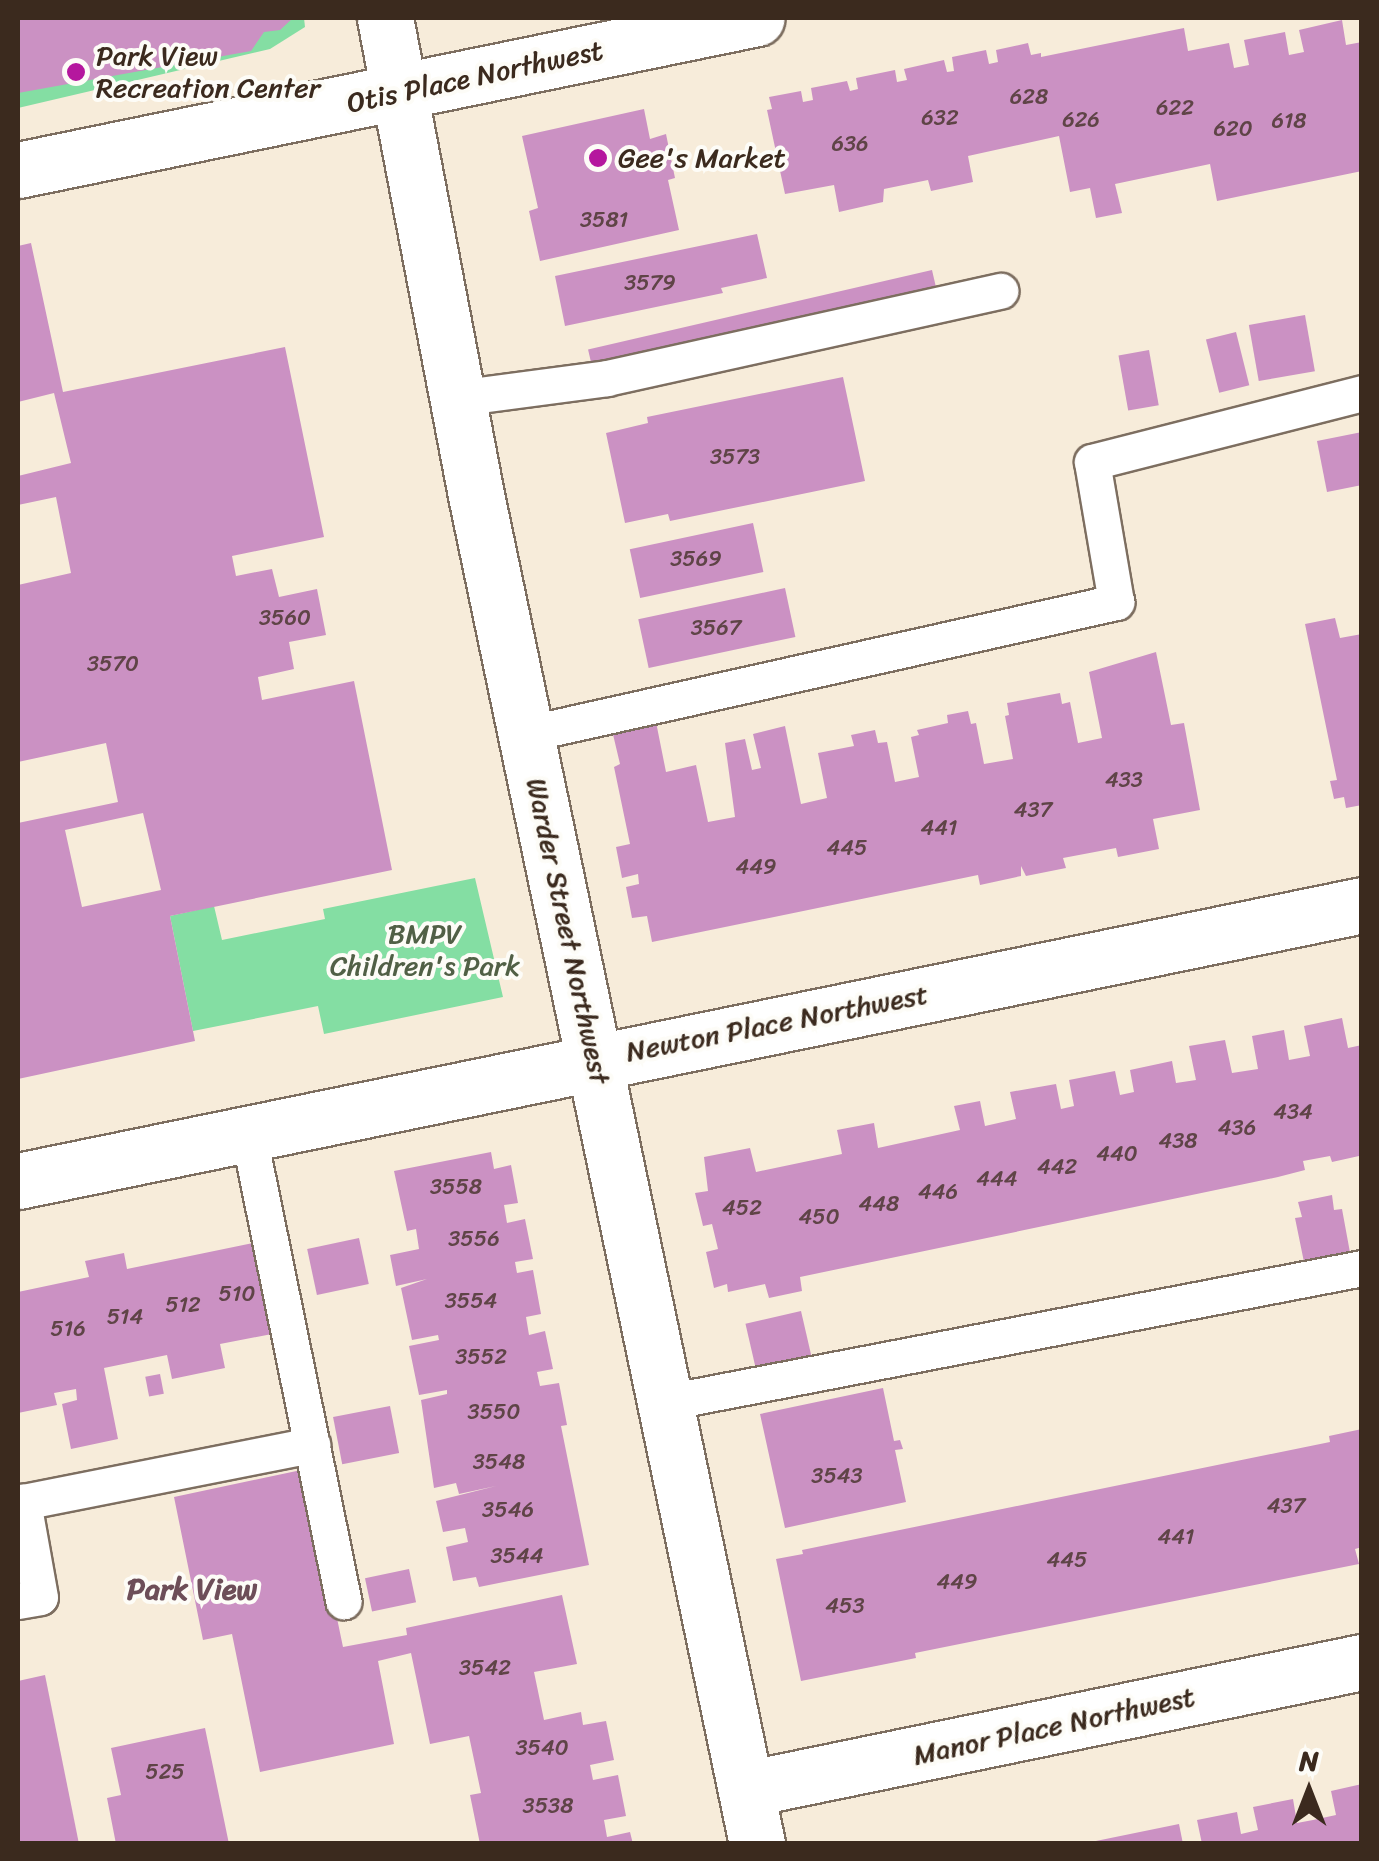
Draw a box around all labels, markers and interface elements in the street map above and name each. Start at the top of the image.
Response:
street label: Otis Place Northwest [343,33,607,121]
place label: Park View Recreation Center [96,39,322,105]
marker: Park View Recreation Center [65,61,87,83]
house number: 628 [1010,84,1048,110]
house number: 622 [1156,95,1194,121]
house number: 632 [921,105,959,131]
house number: 626 [1062,107,1100,133]
house number: 618 [1271,108,1307,134]
house number: 620 [1213,116,1253,142]
house number: 636 [831,131,869,157]
place label: Gee's Market [618,141,784,175]
marker: Gee's Market [587,147,609,169]
house number: 3581 [580,207,628,233]
house number: 3579 [624,270,676,296]
house number: 3573 [710,444,760,470]
house number: 3569 [670,546,722,572]
house number: 3560 [259,605,311,631]
house number: 3567 [691,615,741,641]
house number: 3570 [87,651,139,677]
house number: 433 [1105,767,1143,793]
street label: Warder Street Northwest [519,774,617,1088]
house number: 437 [1014,797,1052,823]
house number: 441 [921,815,957,841]
house number: 445 [827,835,867,861]
house number: 449 [735,854,777,880]
park label: BMPV Children's Park [330,917,520,983]
street label: Newton Place Northwest [623,977,931,1069]
house number: 434 [1273,1099,1313,1125]
house number: 436 [1218,1115,1256,1141]
house number: 438 [1158,1128,1198,1154]
house number: 440 [1096,1141,1138,1167]
house number: 442 [1037,1154,1077,1180]
house number: 444 [976,1166,1018,1192]
house number: 3558 [430,1174,482,1200]
house number: 446 [918,1179,958,1205]
house number: 448 [859,1191,899,1217]
house number: 452 [722,1195,762,1221]
house number: 450 [798,1204,840,1230]
house number: 3556 [448,1226,500,1252]
house number: 510 [219,1281,255,1307]
house number: 3554 [445,1288,497,1314]
house number: 512 [165,1292,201,1318]
house number: 514 [107,1304,143,1330]
house number: 516 [50,1316,86,1342]
house number: 3552 [455,1344,507,1370]
house number: 3550 [468,1399,520,1425]
house number: 3548 [473,1449,525,1475]
house number: 3543 [811,1463,863,1489]
house number: 437 [1267,1493,1305,1519]
house number: 3546 [482,1497,534,1523]
house number: 441 [1158,1524,1194,1550]
house number: 3544 [490,1543,544,1569]
house number: 445 [1047,1547,1087,1573]
house number: 449 [936,1569,978,1595]
district label: Park View [126,1571,258,1607]
house number: 453 [825,1593,865,1619]
house number: 3542 [459,1655,511,1681]
street label: Manor Place Northwest [909,1679,1199,1773]
house number: 3540 [515,1735,569,1761]
text: N [1299,1736,1319,1785]
north arrow [1259,1741,1359,1841]
house number: 525 [145,1759,185,1785]
house number: 3538 [523,1793,573,1819]

